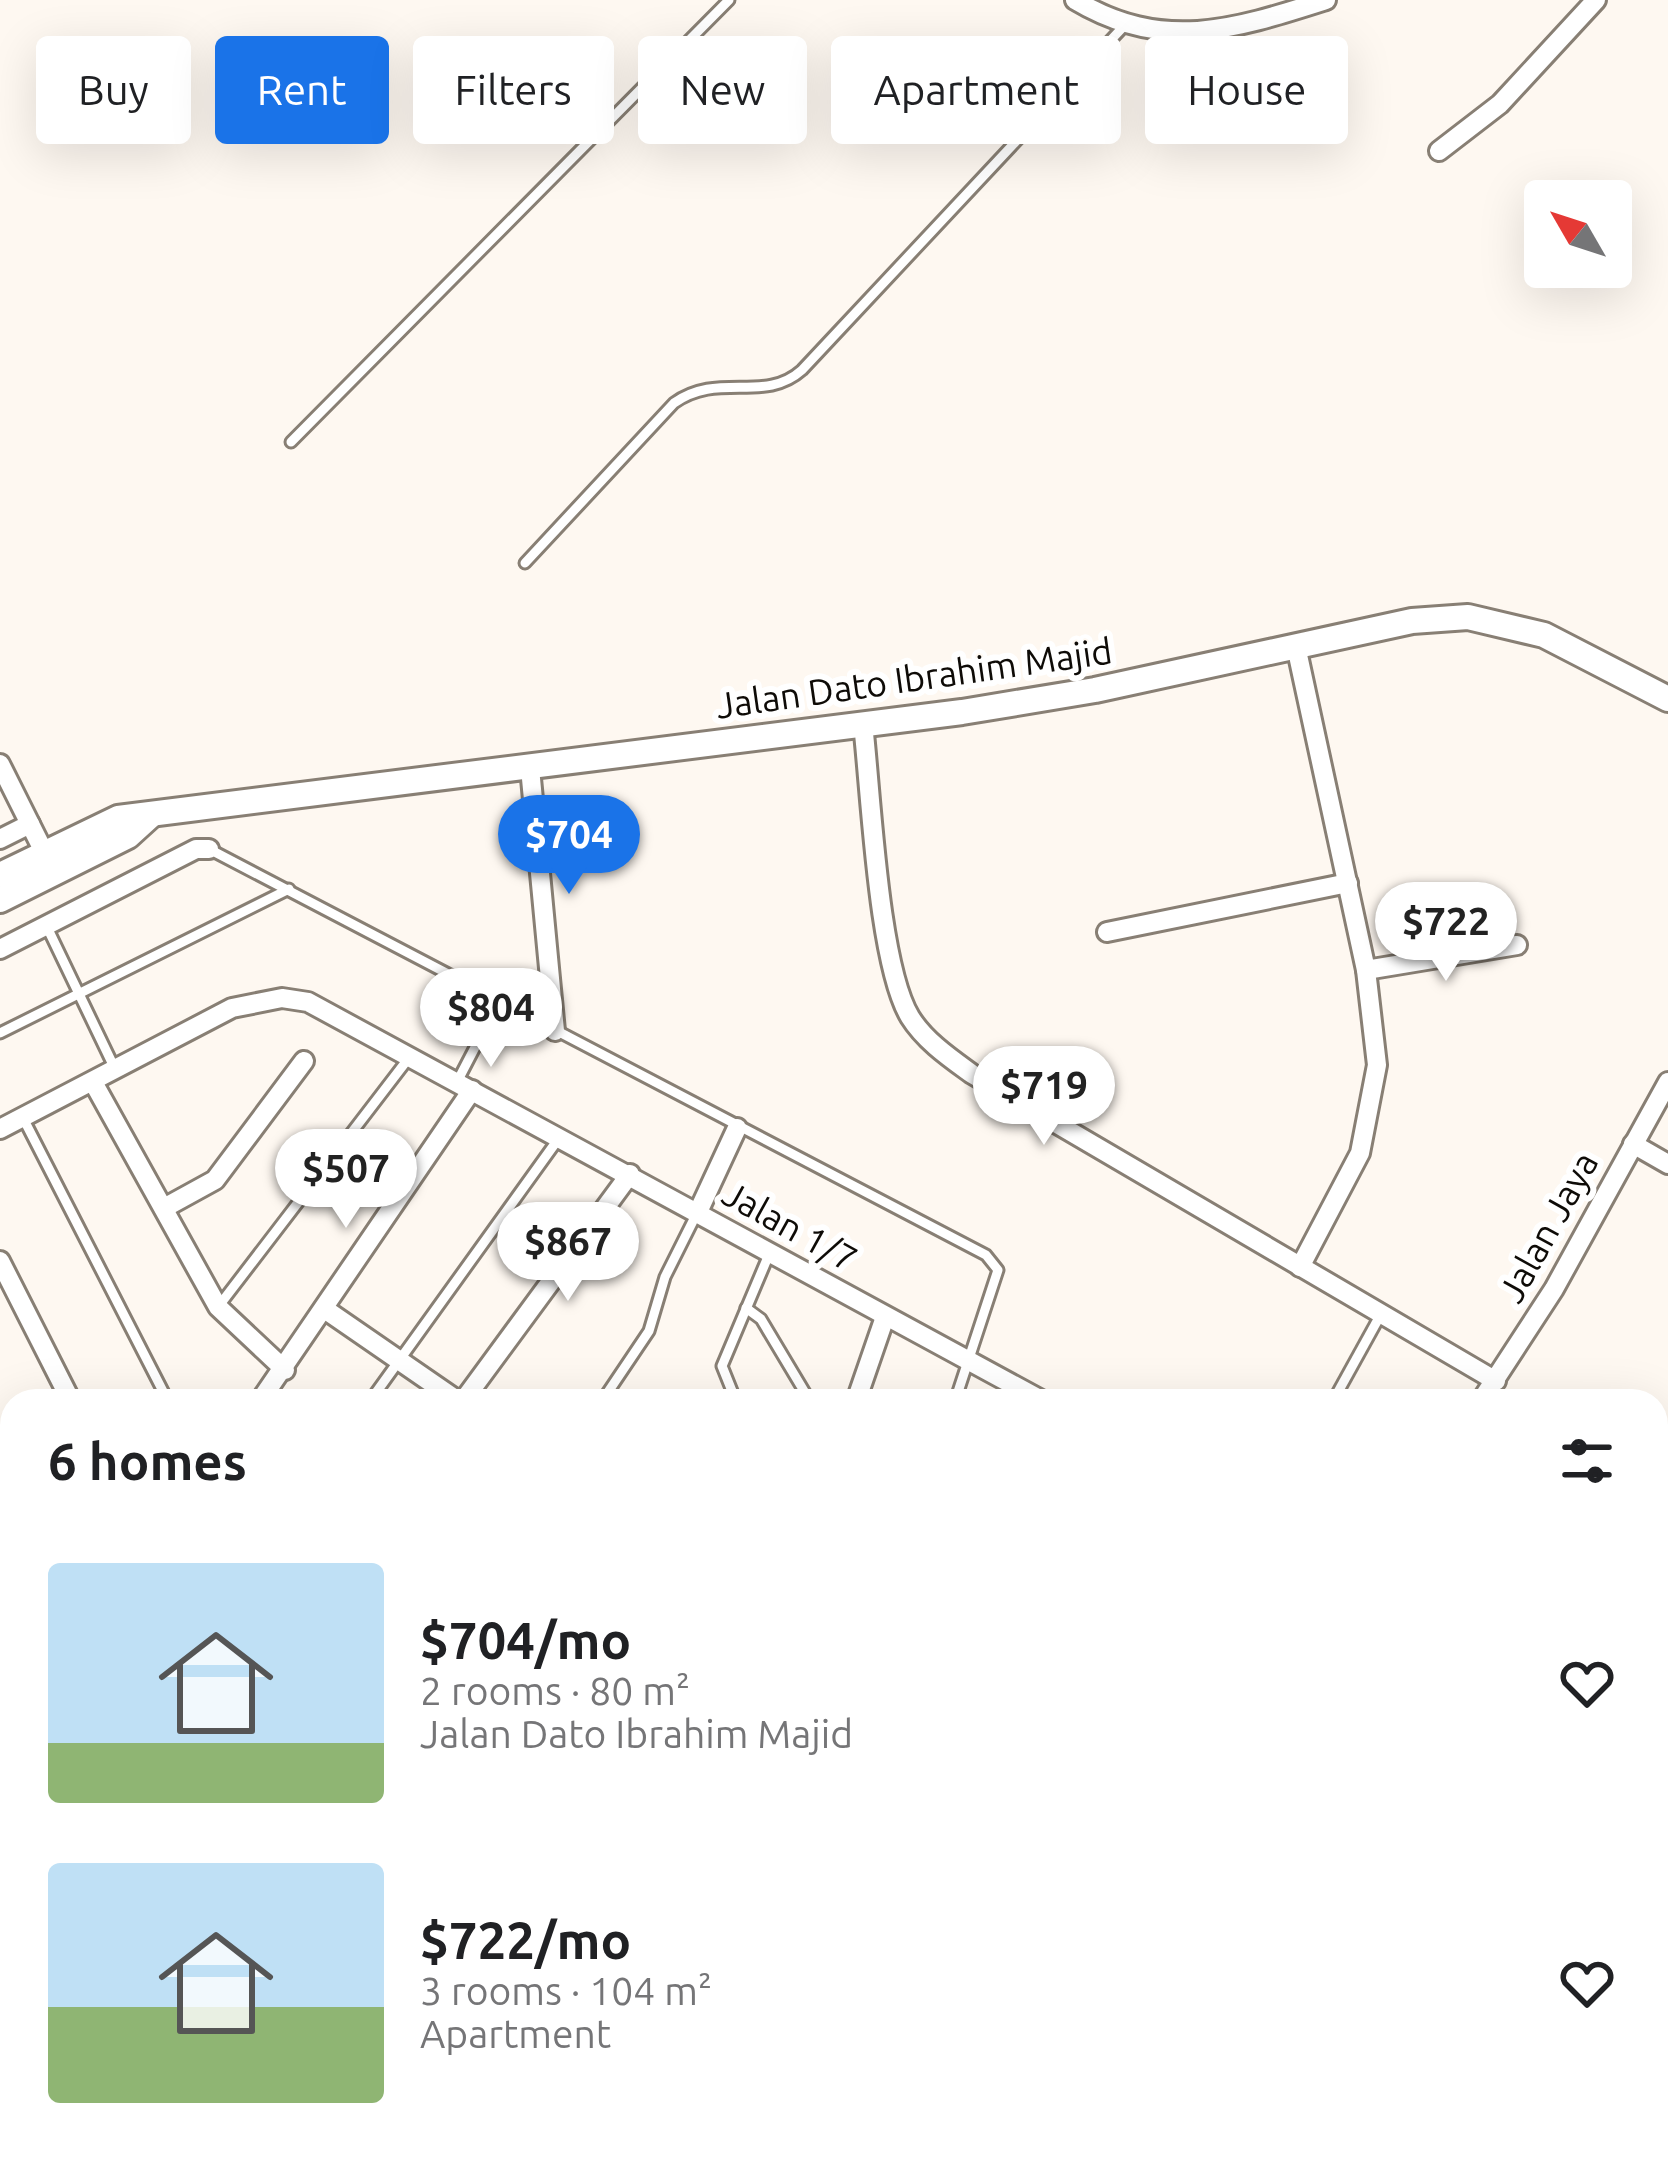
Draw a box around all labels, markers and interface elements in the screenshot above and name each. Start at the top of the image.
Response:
chip: Buy [36,36,191,144]
chip: Rent [215,36,389,144]
chip: Filters [413,36,614,144]
chip: New [638,36,807,144]
chip: Apartment [831,36,1121,144]
chip: House [1145,36,1348,144]
north arrow [1524,180,1632,288]
map controls [1524,180,1632,288]
street label: Jalan Dato Ibrahim Majid [713,629,1115,726]
pin: $704 [498,795,640,897]
text: $704 [525,812,613,855]
pin: $722 [1375,882,1517,984]
text: $722 [1402,899,1490,942]
pin: $804 [420,968,562,1070]
text: $804 [447,985,535,1028]
pin: $719 [973,1046,1115,1148]
text: $719 [1000,1063,1088,1106]
pin: $507 [275,1129,417,1231]
street label: Jalan Jaya [1490,1145,1605,1309]
text: $507 [302,1146,390,1189]
street label: Jalan 1/7 [716,1172,864,1279]
pin: $867 [497,1202,639,1304]
text: $867 [524,1219,612,1262]
icon: filters [1554,1428,1620,1494]
text: 6 homes [48,1432,247,1490]
icon: home [144,1611,288,1755]
text: $704/mo [420,1611,631,1669]
icon: heart [1554,1650,1620,1716]
text: 2 rooms · 80 m² [420,1669,690,1712]
text: Jalan Dato Ibrahim Majid [420,1712,853,1755]
icon: home [144,1911,288,2055]
text: $722/mo [420,1911,631,1969]
icon: heart [1554,1950,1620,2016]
text: 3 rooms · 104 m² [420,1969,712,2012]
text: Apartment [420,2012,611,2055]

